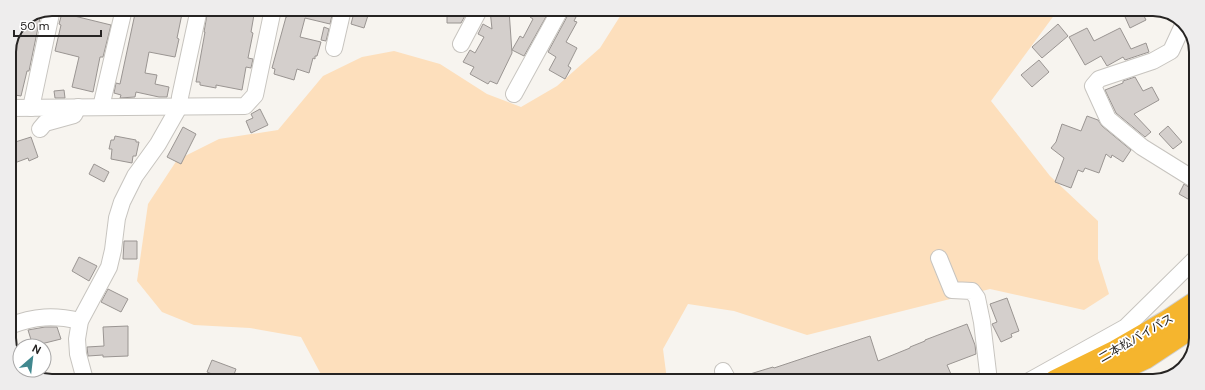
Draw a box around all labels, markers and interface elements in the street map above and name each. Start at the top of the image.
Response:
scale bar [14,12,101,38]
text: 50 m [20,18,49,34]
street label: 二本松バイパス [1096,310,1176,366]
north arrow [12,338,52,378]
text: N [30,341,44,357]

